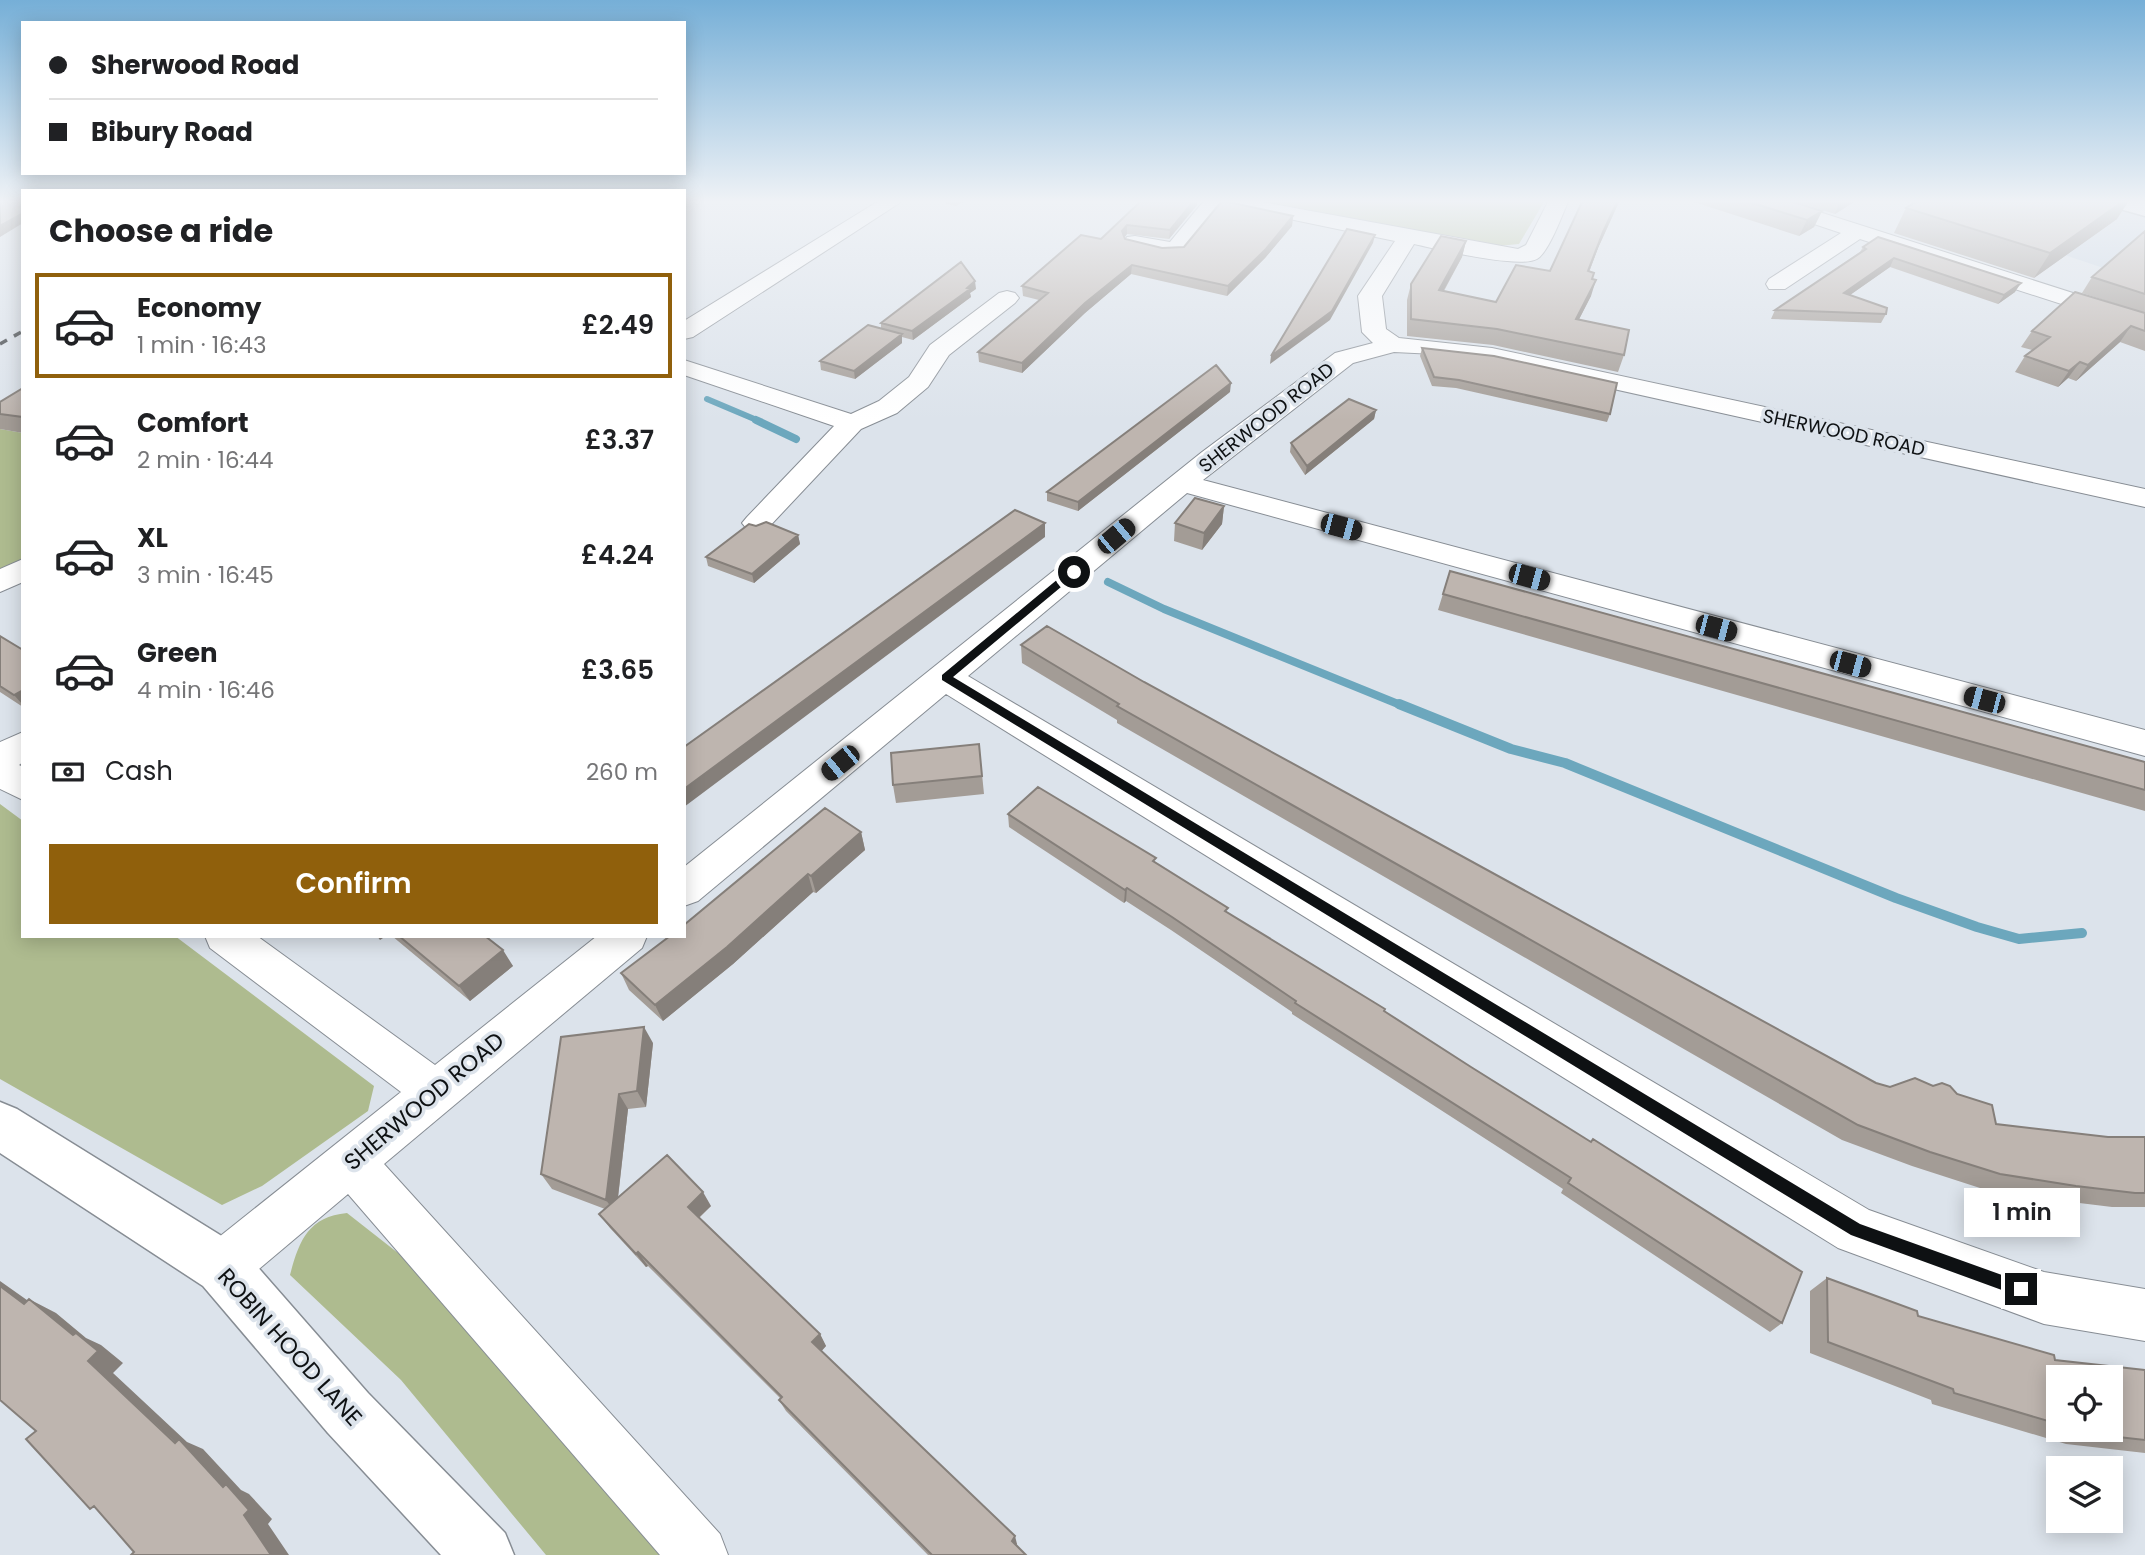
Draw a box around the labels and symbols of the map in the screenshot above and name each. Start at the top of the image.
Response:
street label: SHERWOOD ROAD [1193,356,1340,479]
street label: SHERWOOD ROAD [1760,402,1928,463]
car [1318,511,1365,543]
car [1094,514,1139,558]
route start [1058,556,1090,588]
car [1506,561,1553,593]
car [1693,612,1740,644]
car [1827,648,1874,680]
car [1961,684,2008,716]
car [818,742,863,784]
street label: SHERWOOD ROAD [337,1024,511,1178]
callout: 1 min [1963,1188,2079,1236]
street label: ROBIN HOOD LANE [211,1261,369,1433]
route end [2005,1273,2037,1305]

